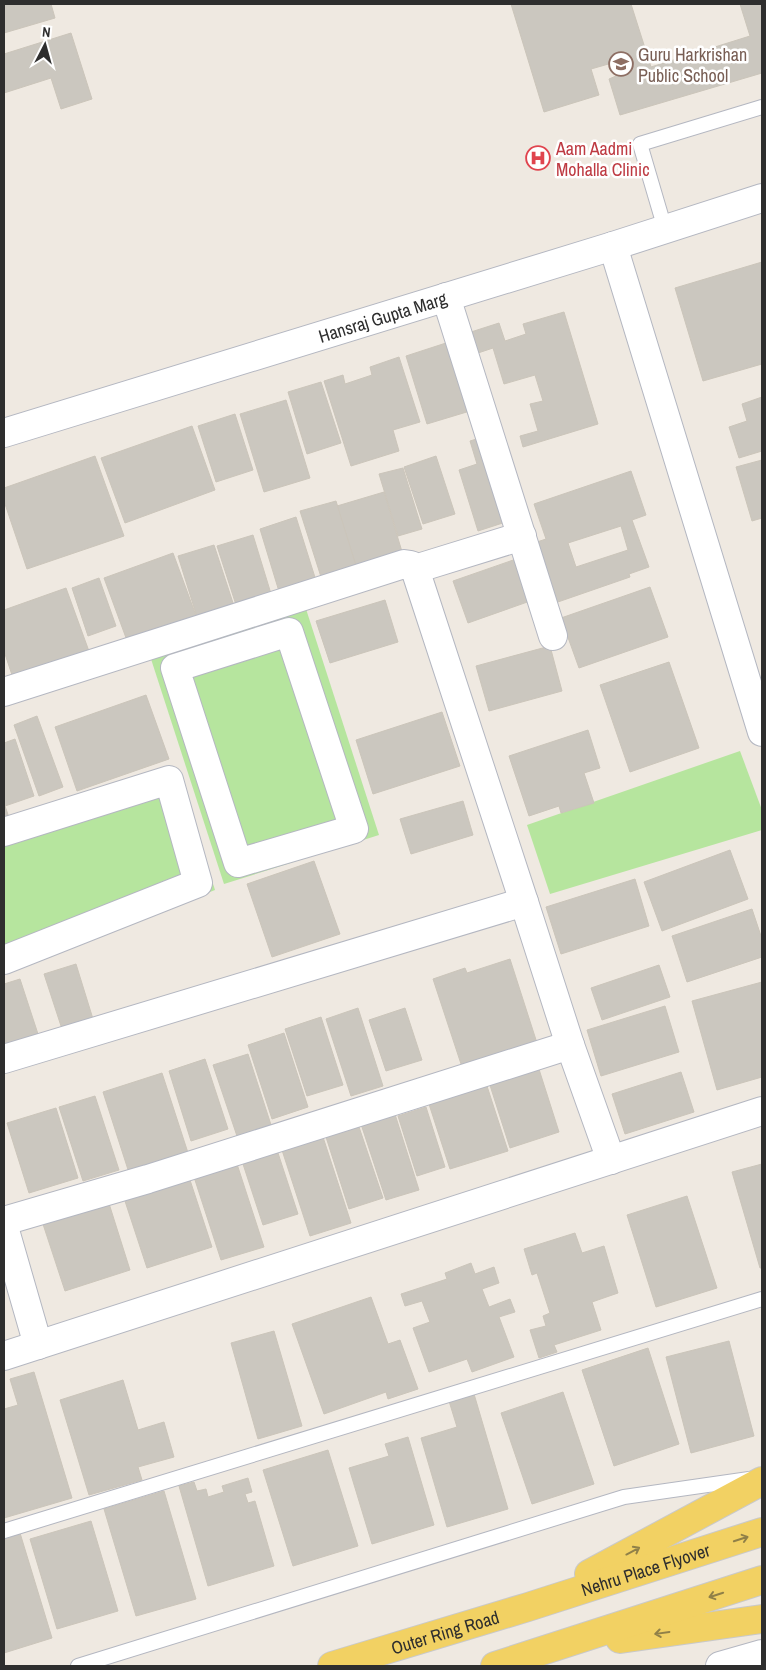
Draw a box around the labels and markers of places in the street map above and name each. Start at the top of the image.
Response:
place label: Guru Harkrishan Public School [638,42,747,88]
school or university icon: Guru Harkrishan Public School [608,51,634,77]
place label: Aam Aadmi Mohalla Clinic [555,136,650,182]
hospital icon: Aam Aadmi Mohalla Clinic [525,145,551,171]

